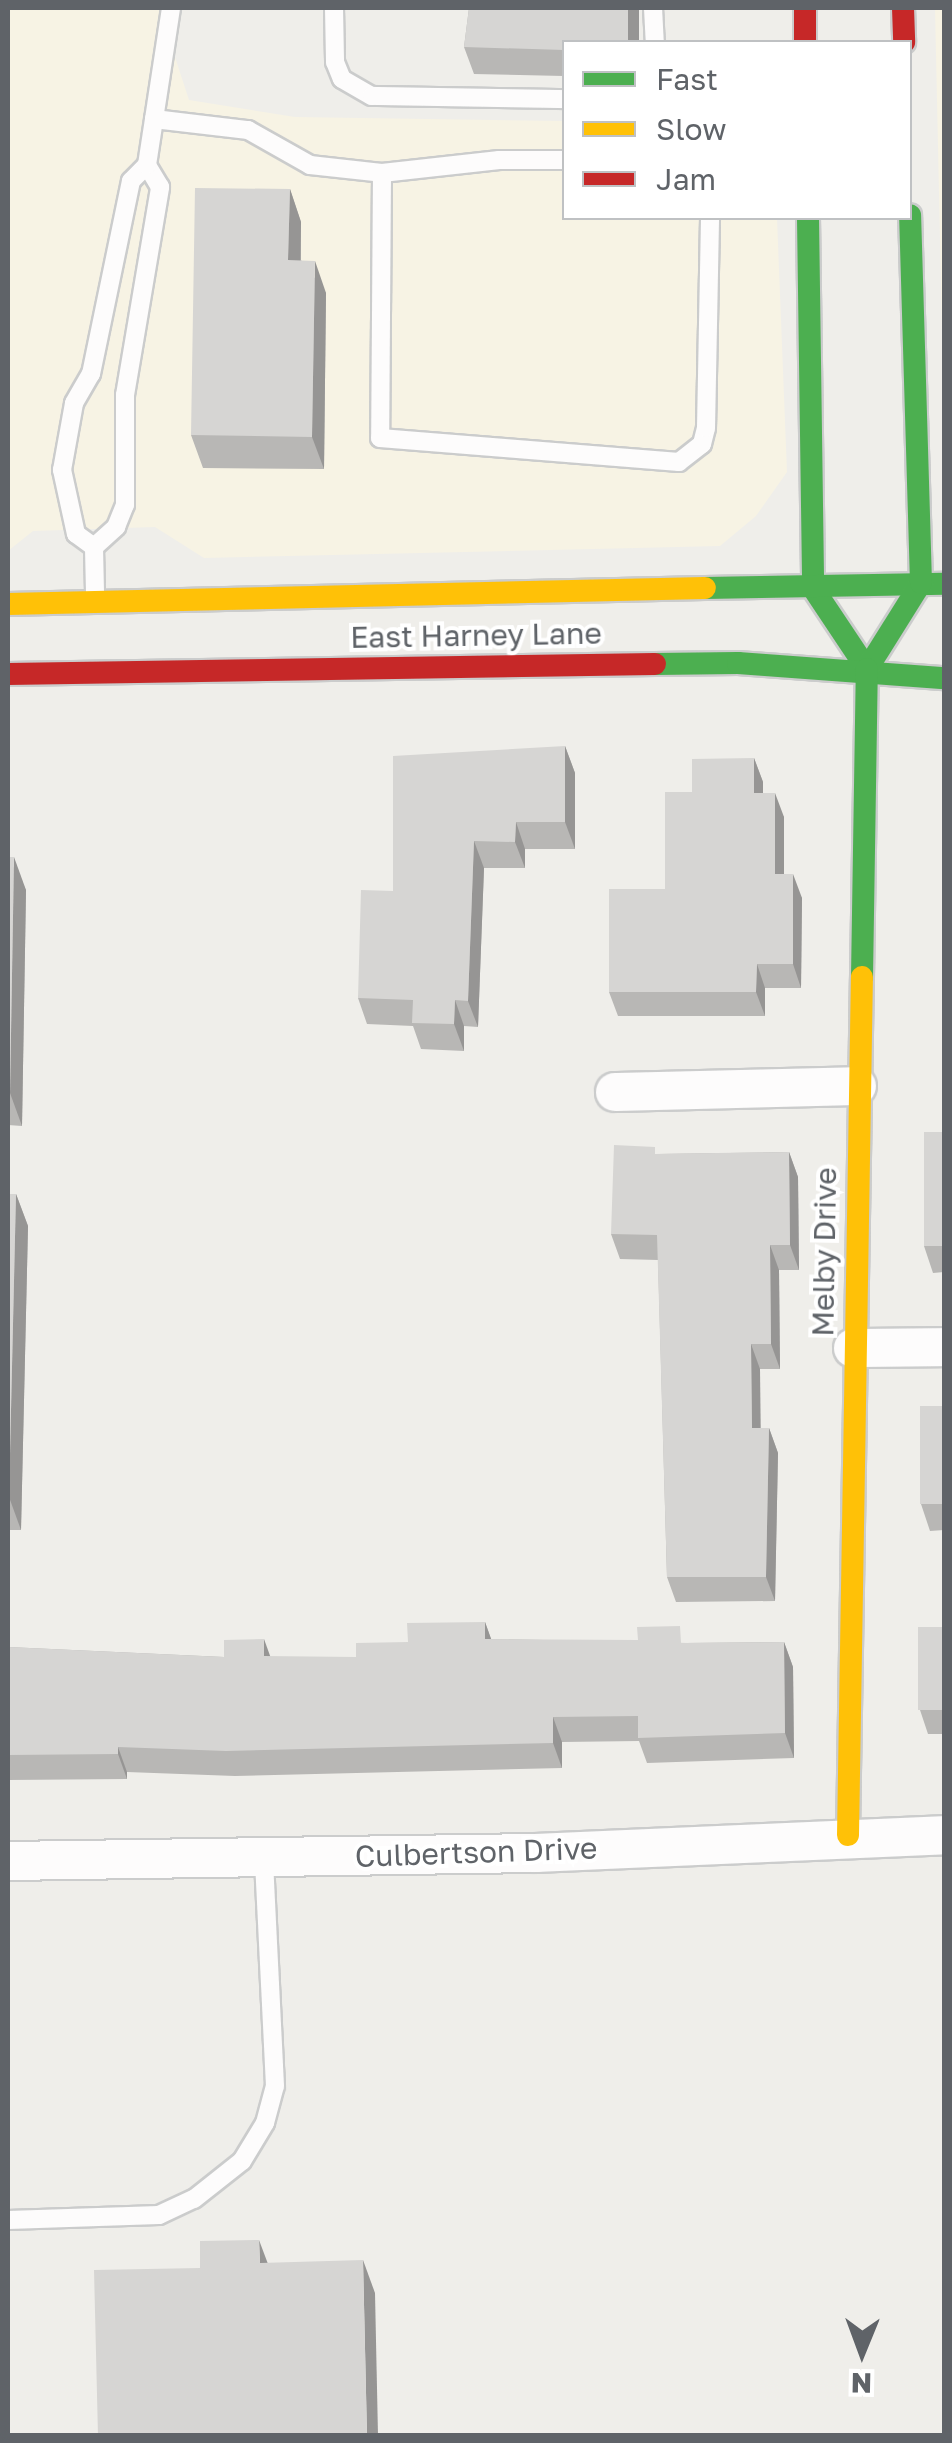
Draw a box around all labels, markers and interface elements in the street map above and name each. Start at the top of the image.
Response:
legend [562,40,912,220]
text: Fast [656,61,718,97]
text: Slow [656,111,727,147]
text: Jam [656,161,716,197]
street label: East Harney Lane [350,615,602,655]
street label: Melby Drive [805,1167,843,1337]
street label: Culbertson Drive [354,1830,598,1874]
north arrow [812,2303,912,2403]
text: N [851,2367,872,2400]

